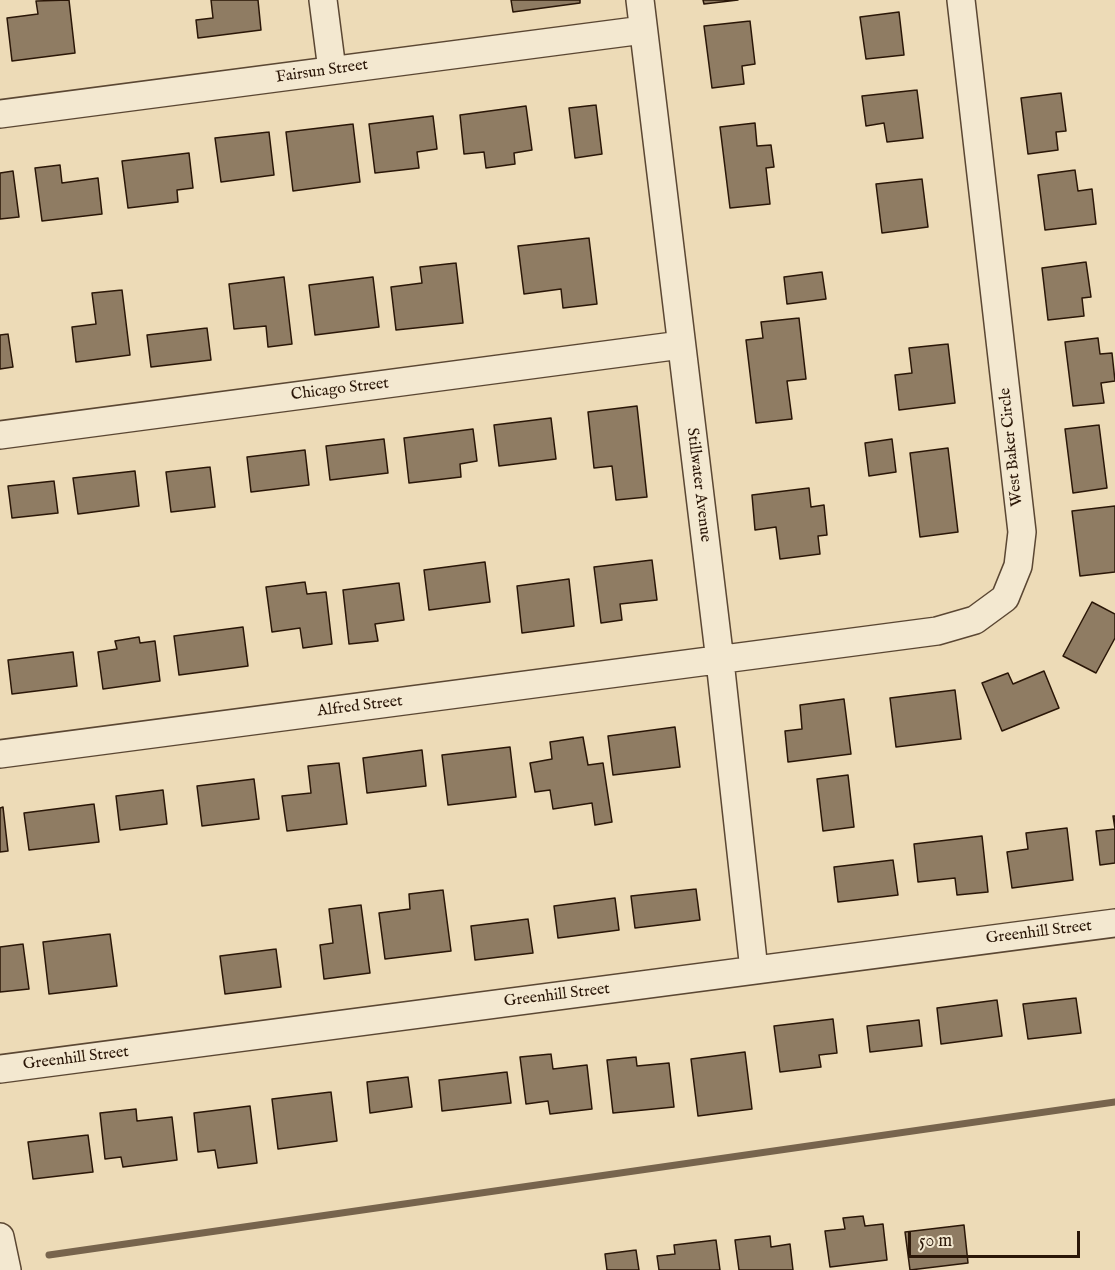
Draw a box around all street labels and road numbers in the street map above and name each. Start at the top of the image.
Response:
street label: Fairsun Street [275,56,369,88]
street label: Chicago Street [290,374,390,406]
street label: West Baker Circle [996,387,1028,507]
street label: Stillwater Avenue [681,427,715,543]
street label: Alfred Street [316,692,404,722]
street label: Greenhill Street [985,917,1093,949]
street label: Greenhill Street [503,980,611,1012]
street label: Greenhill Street [22,1043,130,1075]

